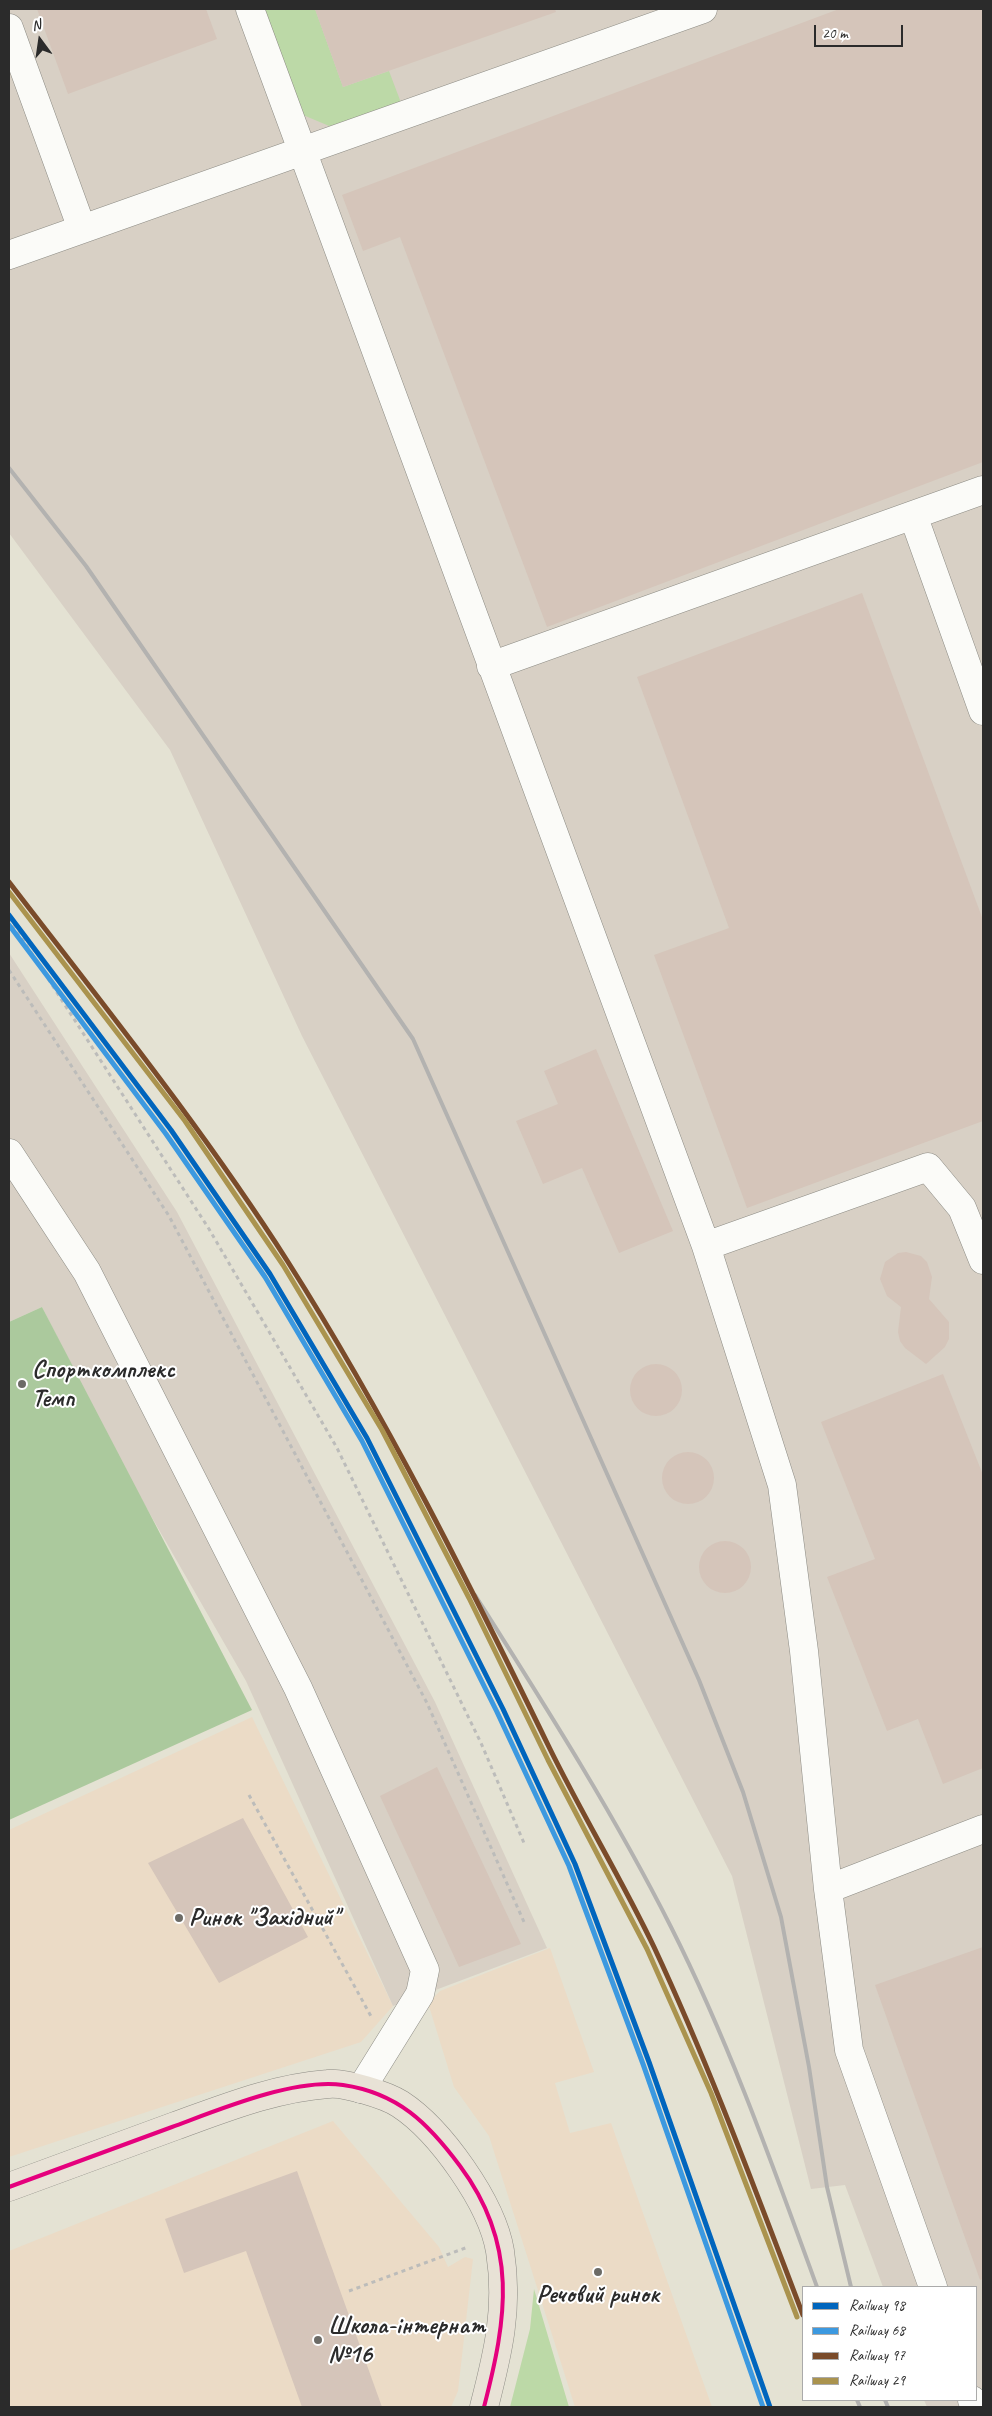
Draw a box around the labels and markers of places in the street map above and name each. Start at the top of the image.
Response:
place label: Спорткомплекс Темп [32,1355,175,1414]
marker: Спорткомплекс Темп [16,1378,28,1390]
place label: Ринок "Західний" [189,1903,338,1933]
marker: Ринок "Західний" [173,1912,185,1924]
marker: Речовий ринок [592,2266,604,2278]
place label: Речовий ринок [537,2280,659,2310]
place label: Школа-інтернат №16 [328,2311,485,2370]
marker: Школа-інтернат №16 [312,2334,324,2346]

